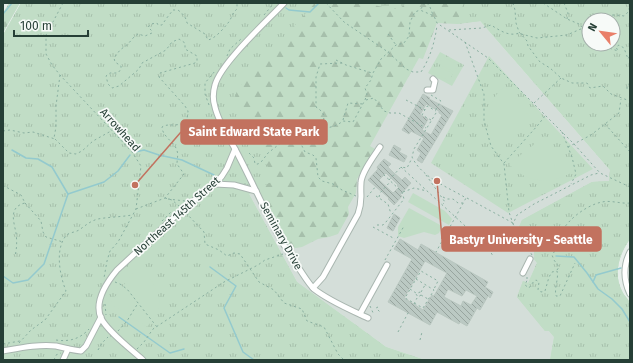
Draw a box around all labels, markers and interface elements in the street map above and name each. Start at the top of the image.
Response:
scale bar [14,12,88,38]
north arrow [581,12,621,52]
text: 100 m [20,19,52,33]
text: N [585,21,600,34]
street label: Arrowhead [97,106,143,154]
callout: Saint Edward State Park [181,120,327,144]
text: Saint Edward State Park [189,125,320,139]
street label: Northeast 145th Street [131,174,223,258]
street label: Seminary Drive [257,200,305,272]
callout: Bastyr University - Seattle [442,227,601,251]
text: Bastyr University - Seattle [449,233,593,247]

